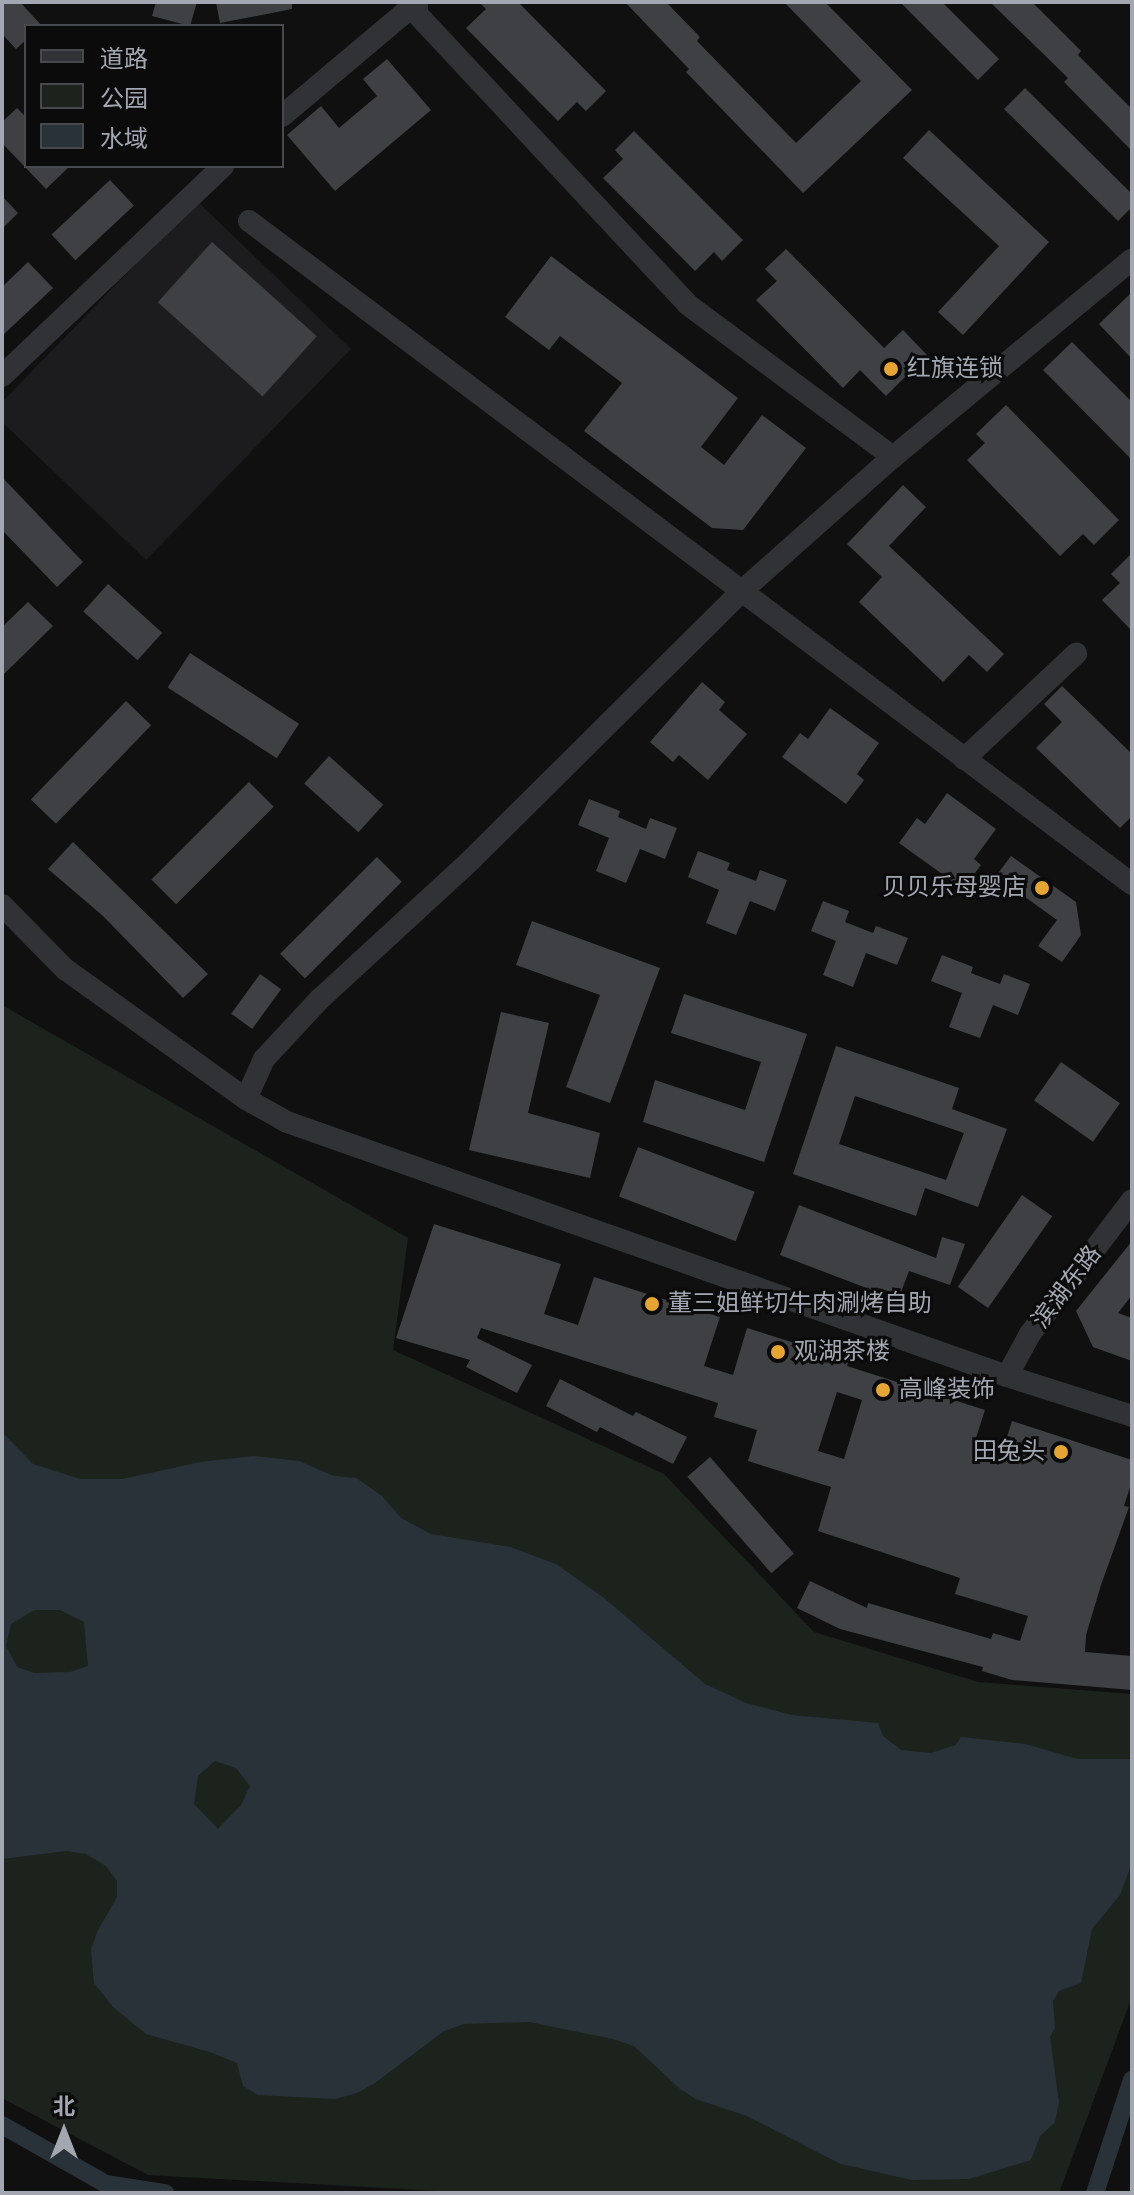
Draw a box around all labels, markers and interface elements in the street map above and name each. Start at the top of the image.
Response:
legend [24,24,284,168]
text: 道路 [100,45,148,74]
text: 公园 [100,85,148,114]
text: 水域 [100,125,148,154]
place label: 红旗连锁 [907,355,1003,383]
marker: 红旗连锁 [882,360,900,378]
place label: 贝贝乐母婴店 [882,874,1026,902]
marker: 贝贝乐母婴店 [1033,879,1051,897]
street label: 滨湖东路 [1027,1240,1107,1334]
place label: 董三姐鲜切牛肉涮烤自助 [668,1290,932,1318]
marker: 董三姐鲜切牛肉涮烤自助 [643,1295,661,1313]
place label: 观湖茶楼 [794,1338,890,1366]
marker: 观湖茶楼 [769,1343,787,1361]
place label: 高峰装饰 [899,1376,995,1404]
marker: 高峰装饰 [874,1381,892,1399]
place label: 田兔头 [973,1438,1045,1466]
marker: 田兔头 [1052,1443,1070,1461]
north arrow [24,2091,104,2171]
text: 北 [53,2094,75,2120]

